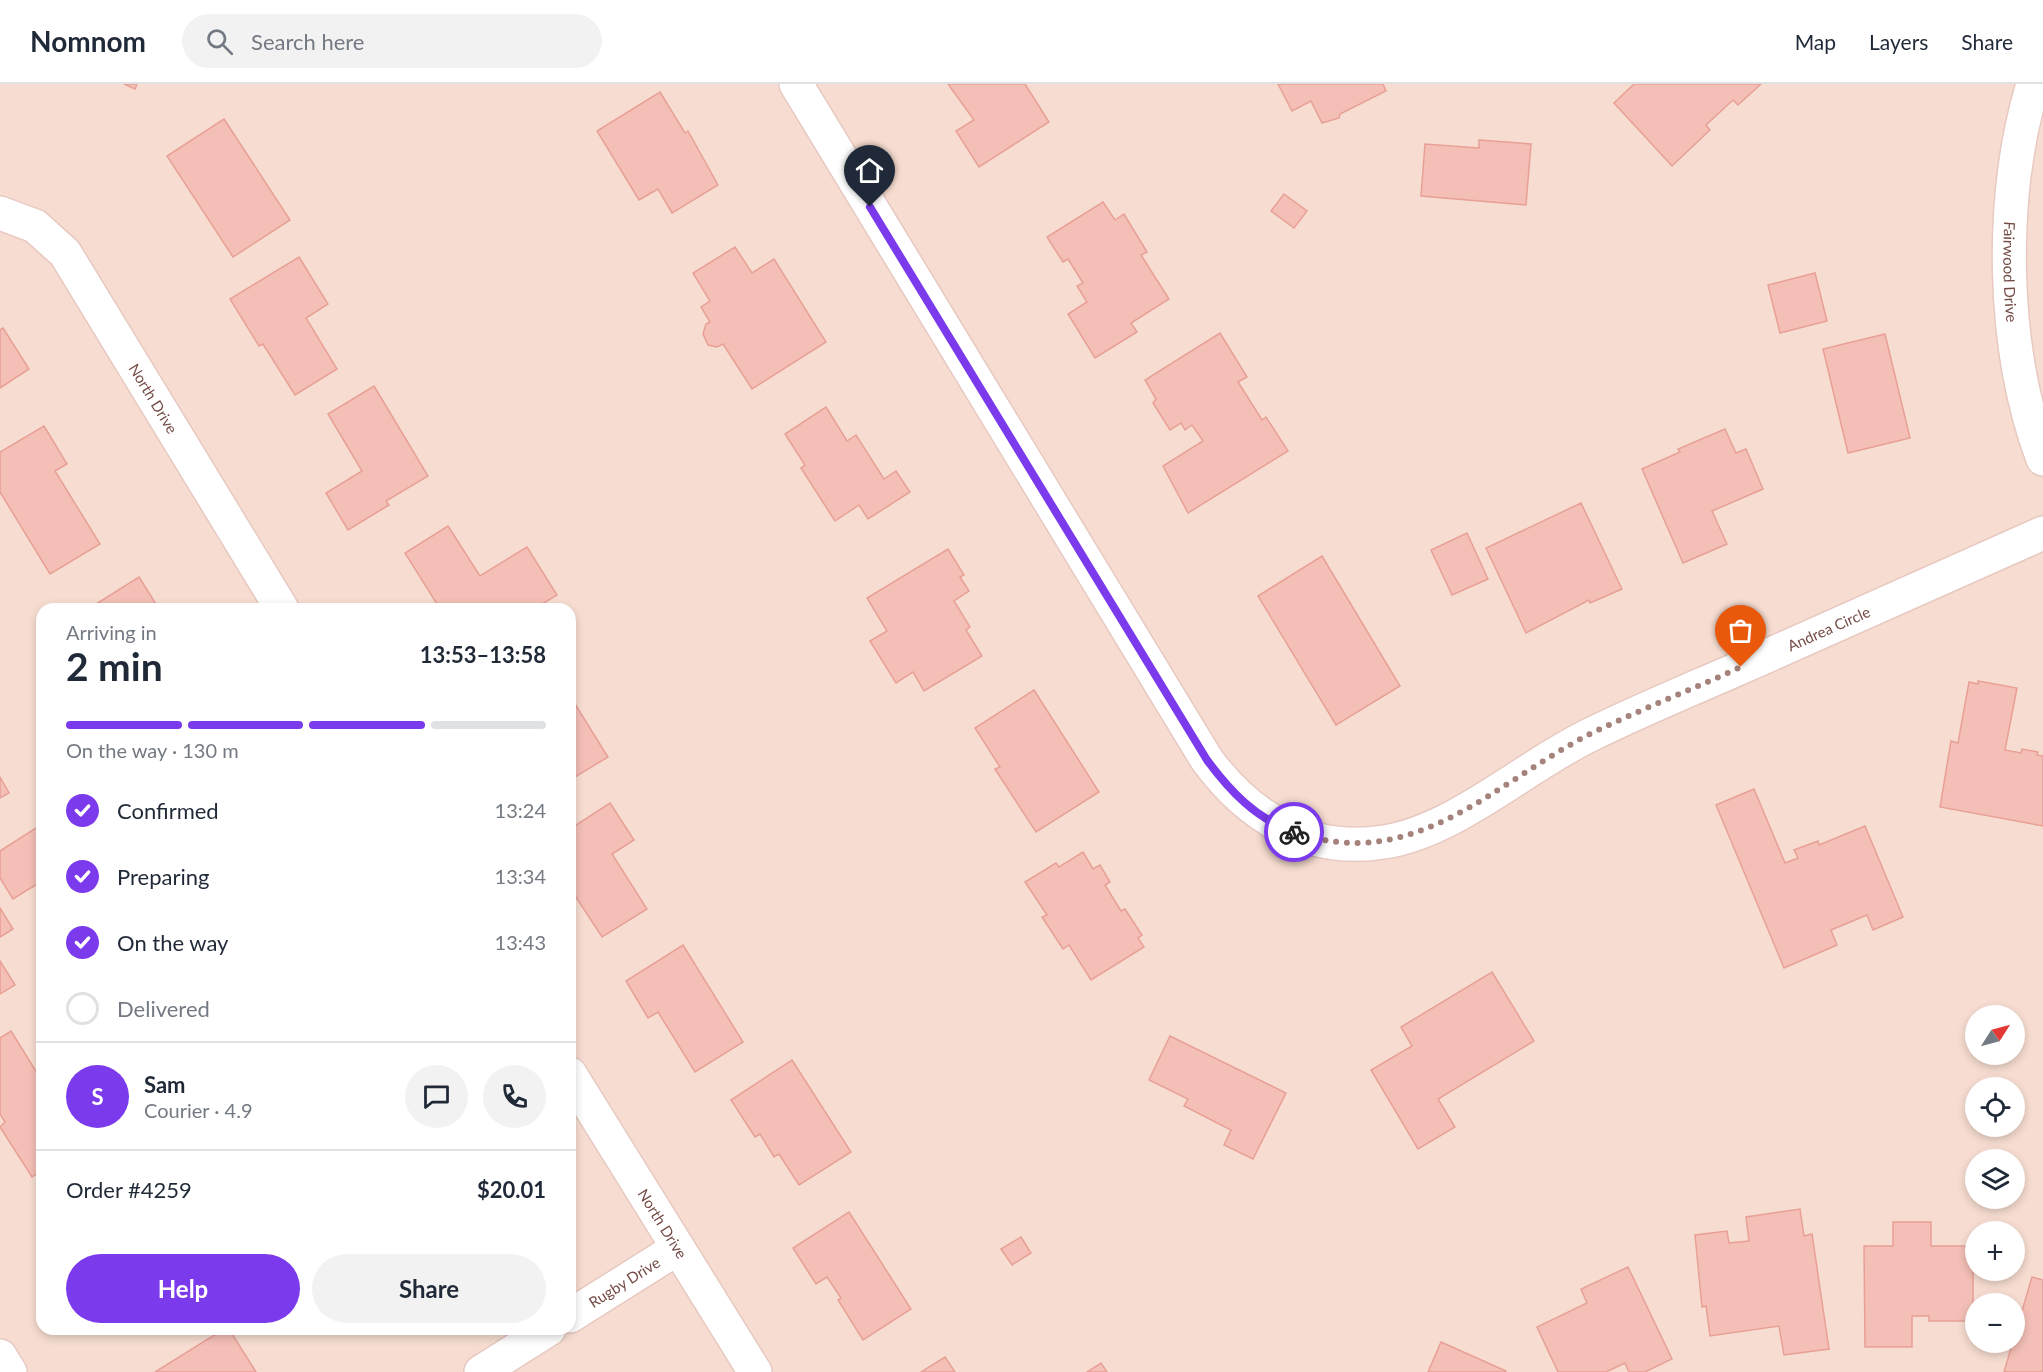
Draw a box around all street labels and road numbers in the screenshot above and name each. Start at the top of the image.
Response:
street label: Fairwood Drive [2000,221,2021,323]
street label: North Drive [125,360,182,437]
street label: Andrea Circle [1784,602,1873,655]
street label: North Drive [634,1185,691,1262]
street label: Rugby Drive [585,1253,663,1311]

